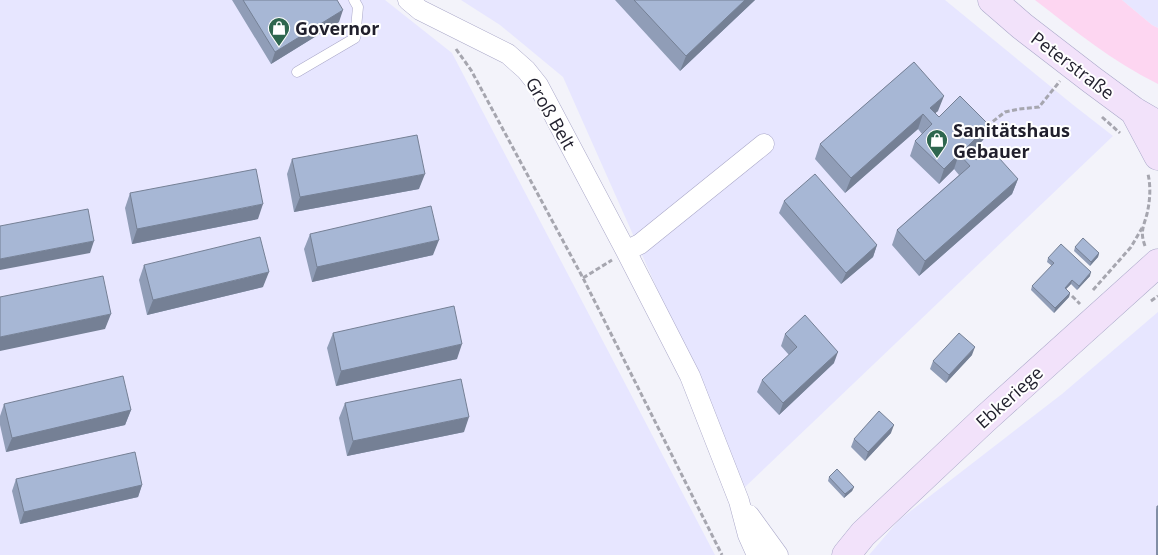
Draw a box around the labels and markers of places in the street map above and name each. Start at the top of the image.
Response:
shop icon: Governor [267,16,291,47]
place label: Governor [295,16,379,40]
place label: Sanitätshaus Gebauer [953,118,1070,163]
shop icon: Sanitätshaus Gebauer [925,128,949,159]

